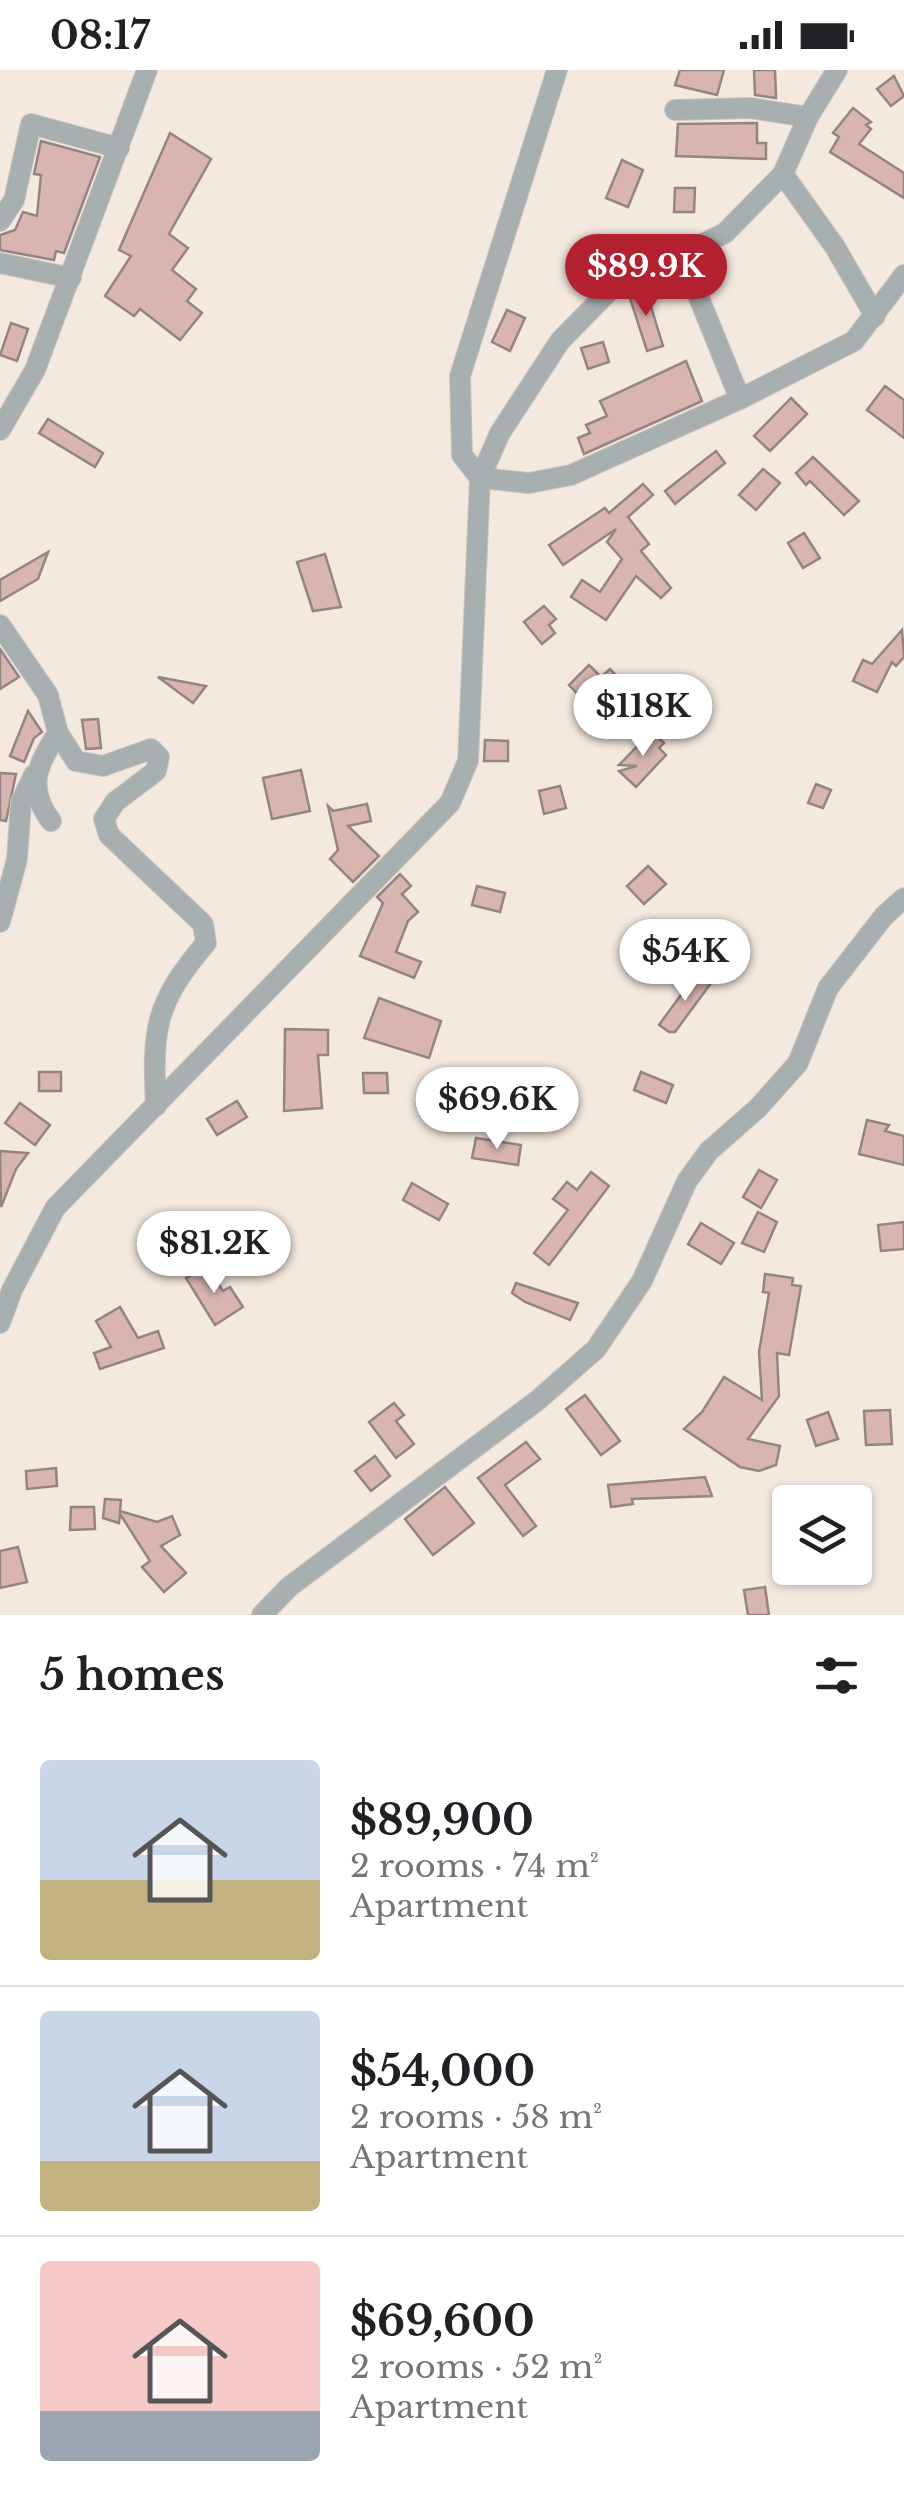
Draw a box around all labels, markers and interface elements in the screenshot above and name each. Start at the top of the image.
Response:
text: 08:17 [50,12,150,59]
pin: $89.9K [565,234,727,319]
text: $89.9K [587,246,705,286]
pin: $118K [573,674,713,759]
text: $118K [595,686,691,726]
pin: $54K [626,919,744,1004]
text: $54K [641,931,729,971]
pin: $69.6K [416,1067,578,1152]
text: $69.6K [438,1079,556,1119]
pin: $81.2K [133,1211,295,1296]
text: $81.2K [159,1223,269,1263]
map controls [772,1485,872,1585]
button: layers [772,1485,872,1585]
icon: filters [809,1648,864,1703]
text: 5 homes [40,1649,224,1701]
text: $89,900 [350,1794,534,1846]
icon: home [120,1800,240,1920]
text: 2 rooms · 74 m² [350,1846,599,1886]
text: Apartment [350,1886,528,1926]
text: $54,000 [350,2045,535,2097]
icon: home [120,2051,240,2171]
text: 2 rooms · 58 m² [350,2097,602,2137]
text: Apartment [350,2137,528,2177]
text: $69,600 [350,2295,535,2347]
icon: home [120,2301,240,2421]
text: 2 rooms · 52 m² [350,2347,603,2387]
text: Apartment [350,2387,528,2427]

